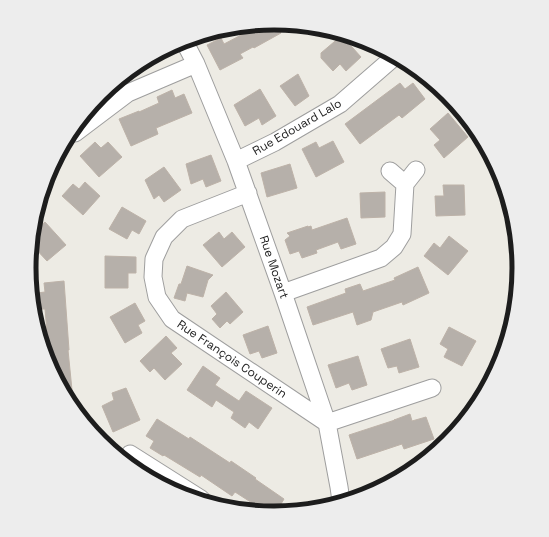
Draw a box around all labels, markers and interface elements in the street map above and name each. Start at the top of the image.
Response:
street label: Rue Edouard Lalo [250,95,344,159]
street label: Rue Mozart [256,233,292,301]
street label: Rue François Couperin [174,316,290,402]

